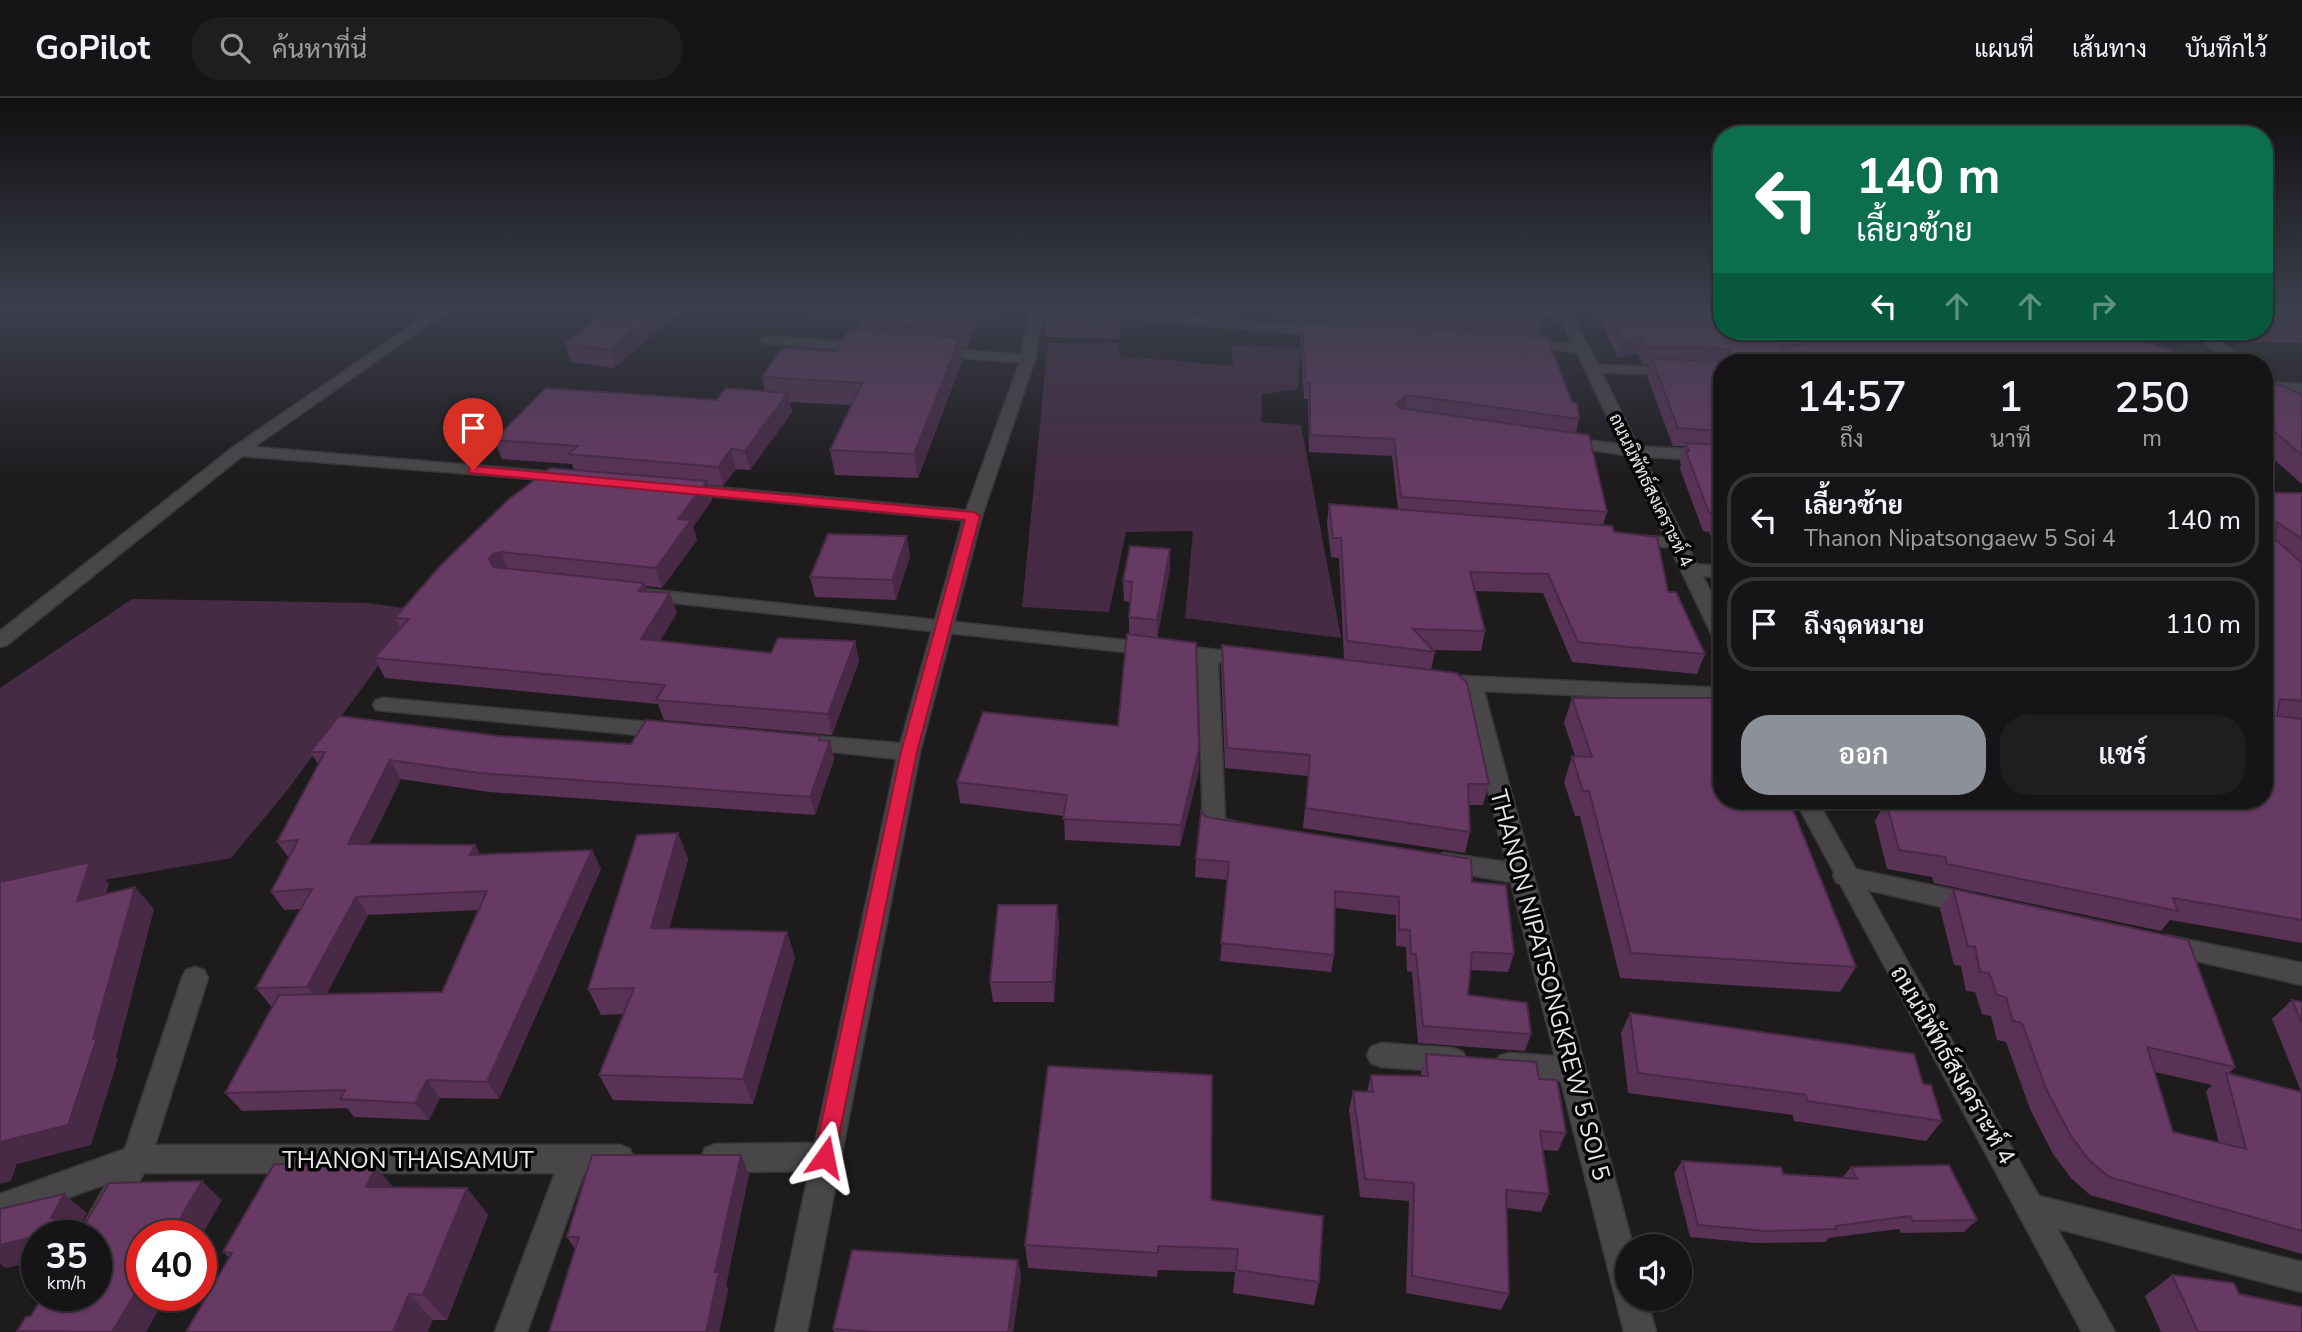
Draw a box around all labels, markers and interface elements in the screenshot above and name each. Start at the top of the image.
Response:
search box [192,17,682,80]
text: GoPilot [35,26,150,71]
icon: search [216,29,254,67]
text: ค้นหาที่นี่ [272,32,367,67]
text: แผนที่ [1974,33,2034,65]
text: เส้นทาง [2072,33,2147,65]
text: บันทึกไว้ [2185,33,2267,65]
text: 140 m [1856,143,2000,210]
icon: left [1741,154,1832,245]
text: เลี้ยวซ้าย [1856,209,1973,252]
icon: left [1865,287,1903,325]
icon: ahead [1938,287,1976,325]
icon: ahead [2011,287,2049,325]
icon: right [2084,287,2122,325]
text: 14:57 [1796,369,1907,426]
text: 1 [1998,369,2023,426]
text: 250 [2114,370,2190,427]
pin [443,398,503,470]
icon: arrive [454,409,492,447]
street label: ถนนนิพัทธ์สงเคราะห์ 4 [1603,409,1700,571]
text: m [2142,423,2162,454]
text: ถึง [1840,424,1863,455]
text: นาที [1990,424,2031,455]
text: เลี้ยวซ้าย [1804,488,1903,523]
icon: left [1745,501,1783,539]
text: 140 m [2165,503,2241,538]
text: Thanon Nipatsongaew 5 Soi 4 [1804,523,2116,554]
icon: arrive [1745,605,1783,643]
text: 110 m [2165,607,2241,642]
text: ถึงจุดหมาย [1804,608,1925,643]
button: ออก [1741,715,1986,795]
button: แชร์ [2000,715,2245,795]
street label: THANON NIPATSONGKREW 5 SOI 5 [1482,786,1618,1184]
street label: ถนนนิพัทธ์สงเคราะห์ 4 [1883,960,2023,1170]
position arrow [788,1120,862,1194]
street label: THANON THAISAMUT [282,1144,534,1176]
speed limit sign: 40 [126,1220,217,1311]
text: 35 [45,1233,88,1280]
map controls [1615,1234,1692,1311]
button: sound [1615,1234,1692,1311]
text: km/h [47,1271,86,1295]

